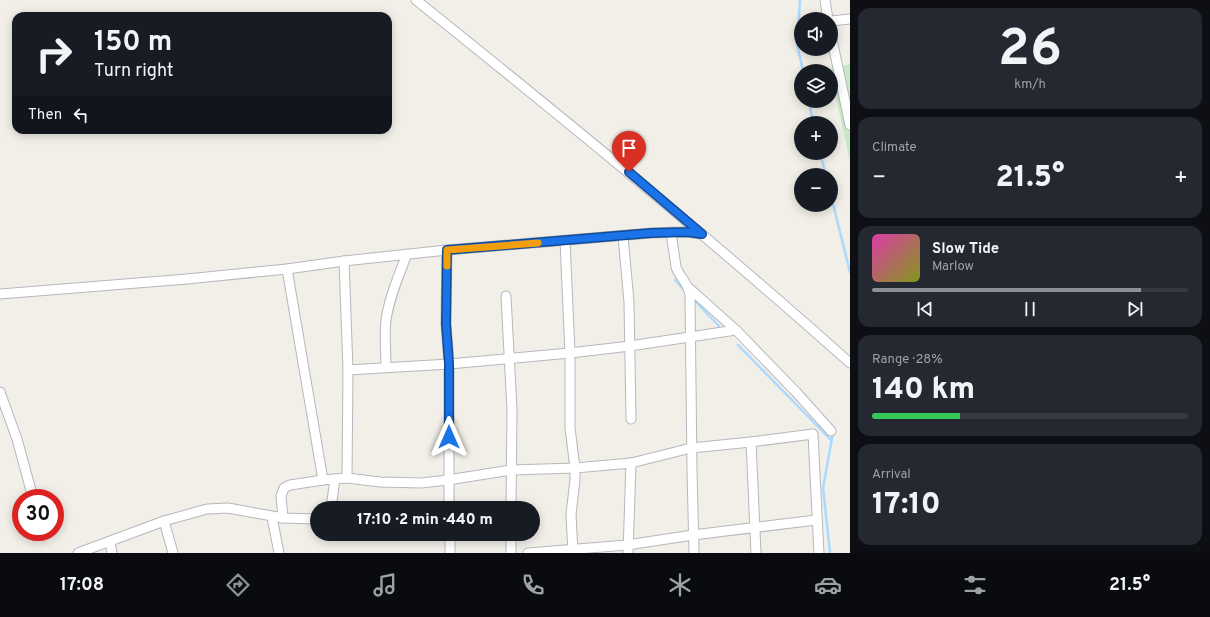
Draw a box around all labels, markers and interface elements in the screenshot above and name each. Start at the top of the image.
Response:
map controls [794,12,838,212]
button: sound [794,12,838,56]
text: 26 [998,18,1062,84]
text: 150 m [94,25,172,61]
icon: right [28,28,80,80]
text: Turn right [94,60,174,83]
button: layers [794,64,838,108]
text: km/h [1014,77,1046,93]
icon: left [70,104,92,126]
text: Then [28,106,62,125]
button: + [794,116,838,160]
pin [612,131,646,172]
icon: arrive [618,137,640,159]
text: Climate [872,140,917,156]
text: 21.5° [995,160,1065,197]
text: − [872,165,886,192]
text: + [1174,165,1188,192]
button: − [794,168,838,212]
text: Slow Tide [932,240,999,259]
text: Marlow [932,259,974,275]
icon: previous [914,298,936,320]
icon: pause [1019,298,1041,320]
icon: next [1124,298,1146,320]
text: Range · 28% [872,352,943,368]
text: 140 km [872,372,975,409]
position arrow [428,416,470,458]
text: Arrival [872,467,911,483]
text: 17:10 [872,487,941,524]
speed limit sign: 30 [12,489,64,541]
text: 17:10 · 2 min · 440 m [357,511,493,530]
icon: directions [224,571,252,599]
icon: music [371,571,399,599]
icon: phone [519,571,547,599]
icon: climate [666,571,694,599]
icon: car [814,571,842,599]
icon: filters [961,571,989,599]
text: 17:08 [60,574,104,597]
text: 21.5° [1109,574,1150,597]

